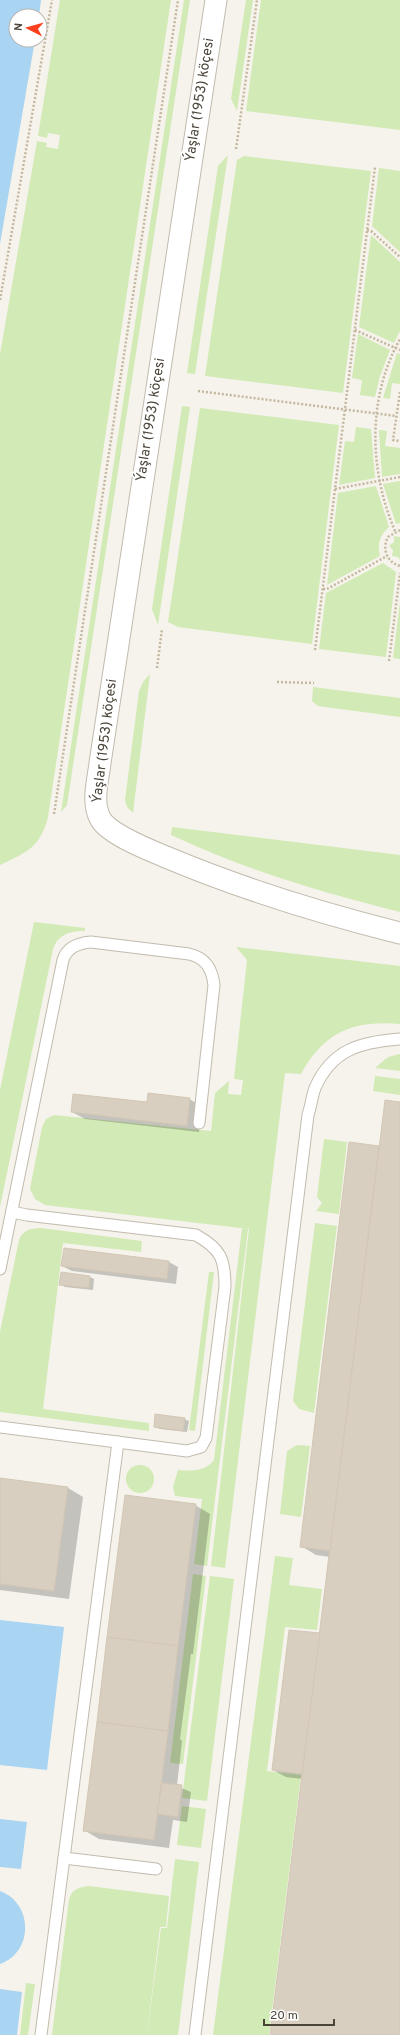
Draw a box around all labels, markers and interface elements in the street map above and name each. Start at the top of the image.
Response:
north arrow [8,8,48,48]
text: N [12,22,26,32]
street label: Ýaşlar (1953) köçesi [181,37,218,163]
street label: Ýaşlar (1953) köçesi [132,357,169,483]
street label: Ýaşlar (1953) köçesi [88,678,121,804]
scale bar [264,2001,334,2027]
text: 20 m [270,2008,298,2024]

